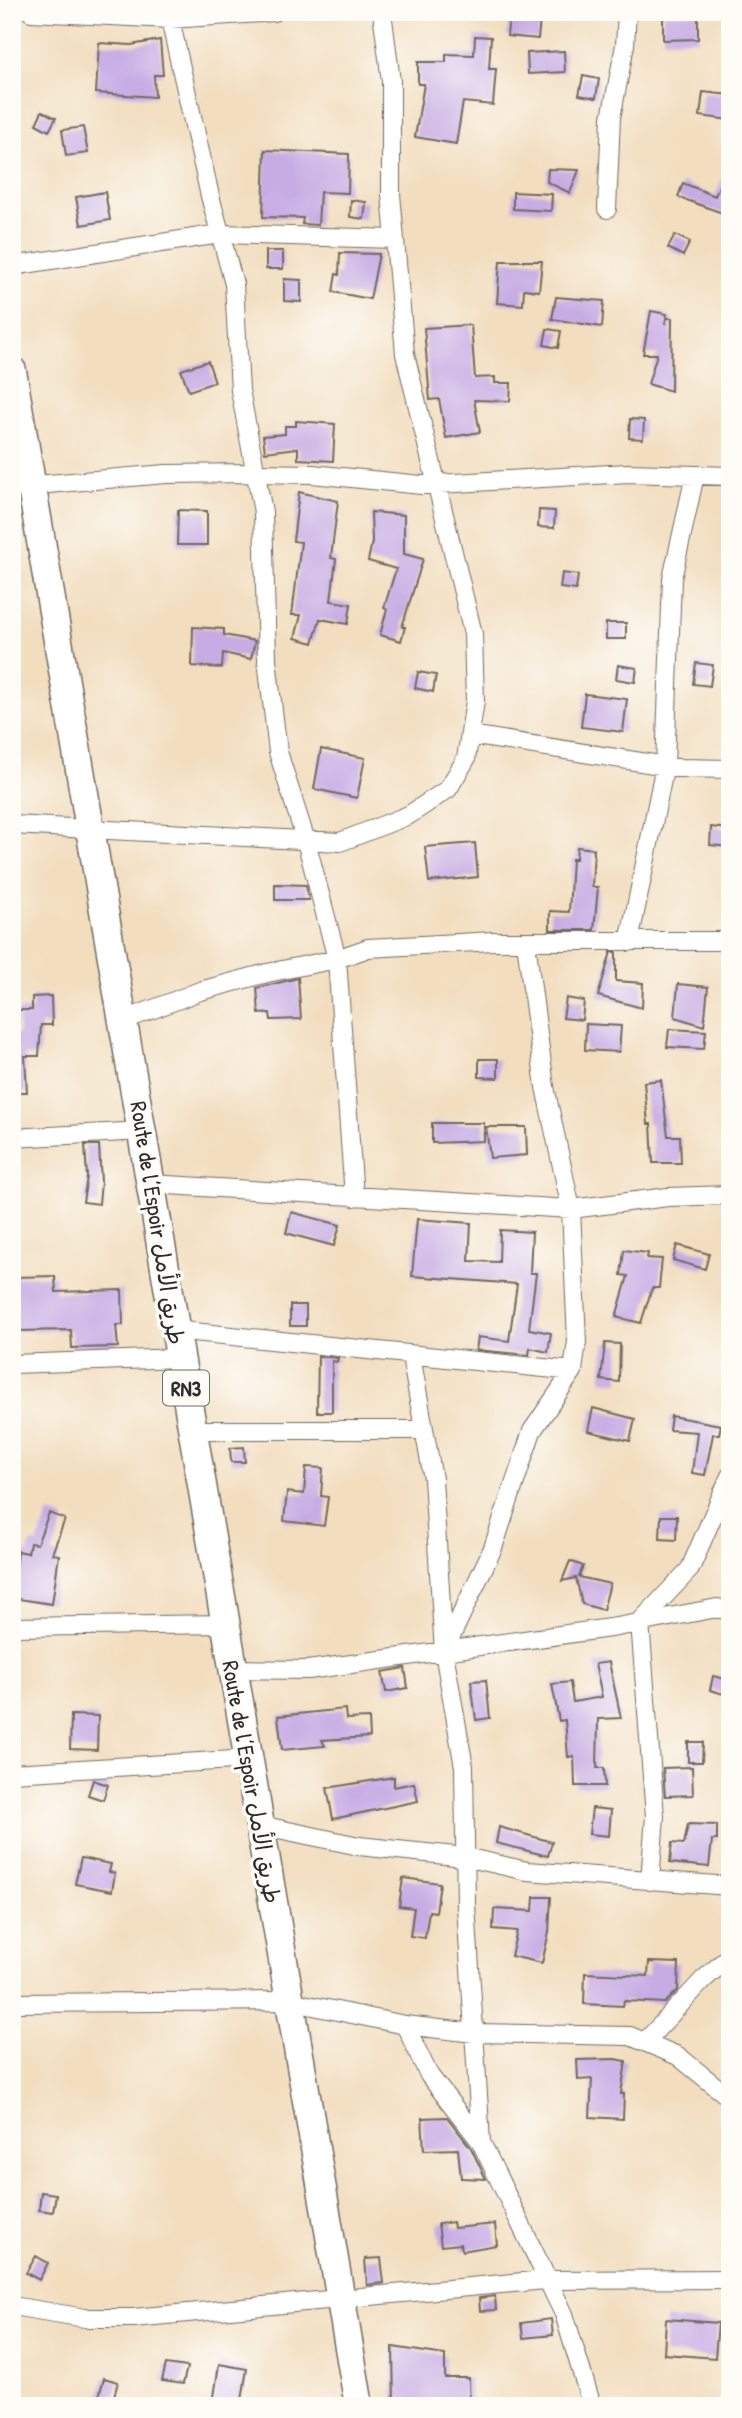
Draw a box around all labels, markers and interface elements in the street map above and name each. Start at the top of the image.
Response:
street label: Route de l’Espoir طريق الأمل [123,1099,193,1347]
road number: RN3 [163,1370,209,1406]
street label: Route de l’Espoir طريق الأمل [215,1658,289,1906]

